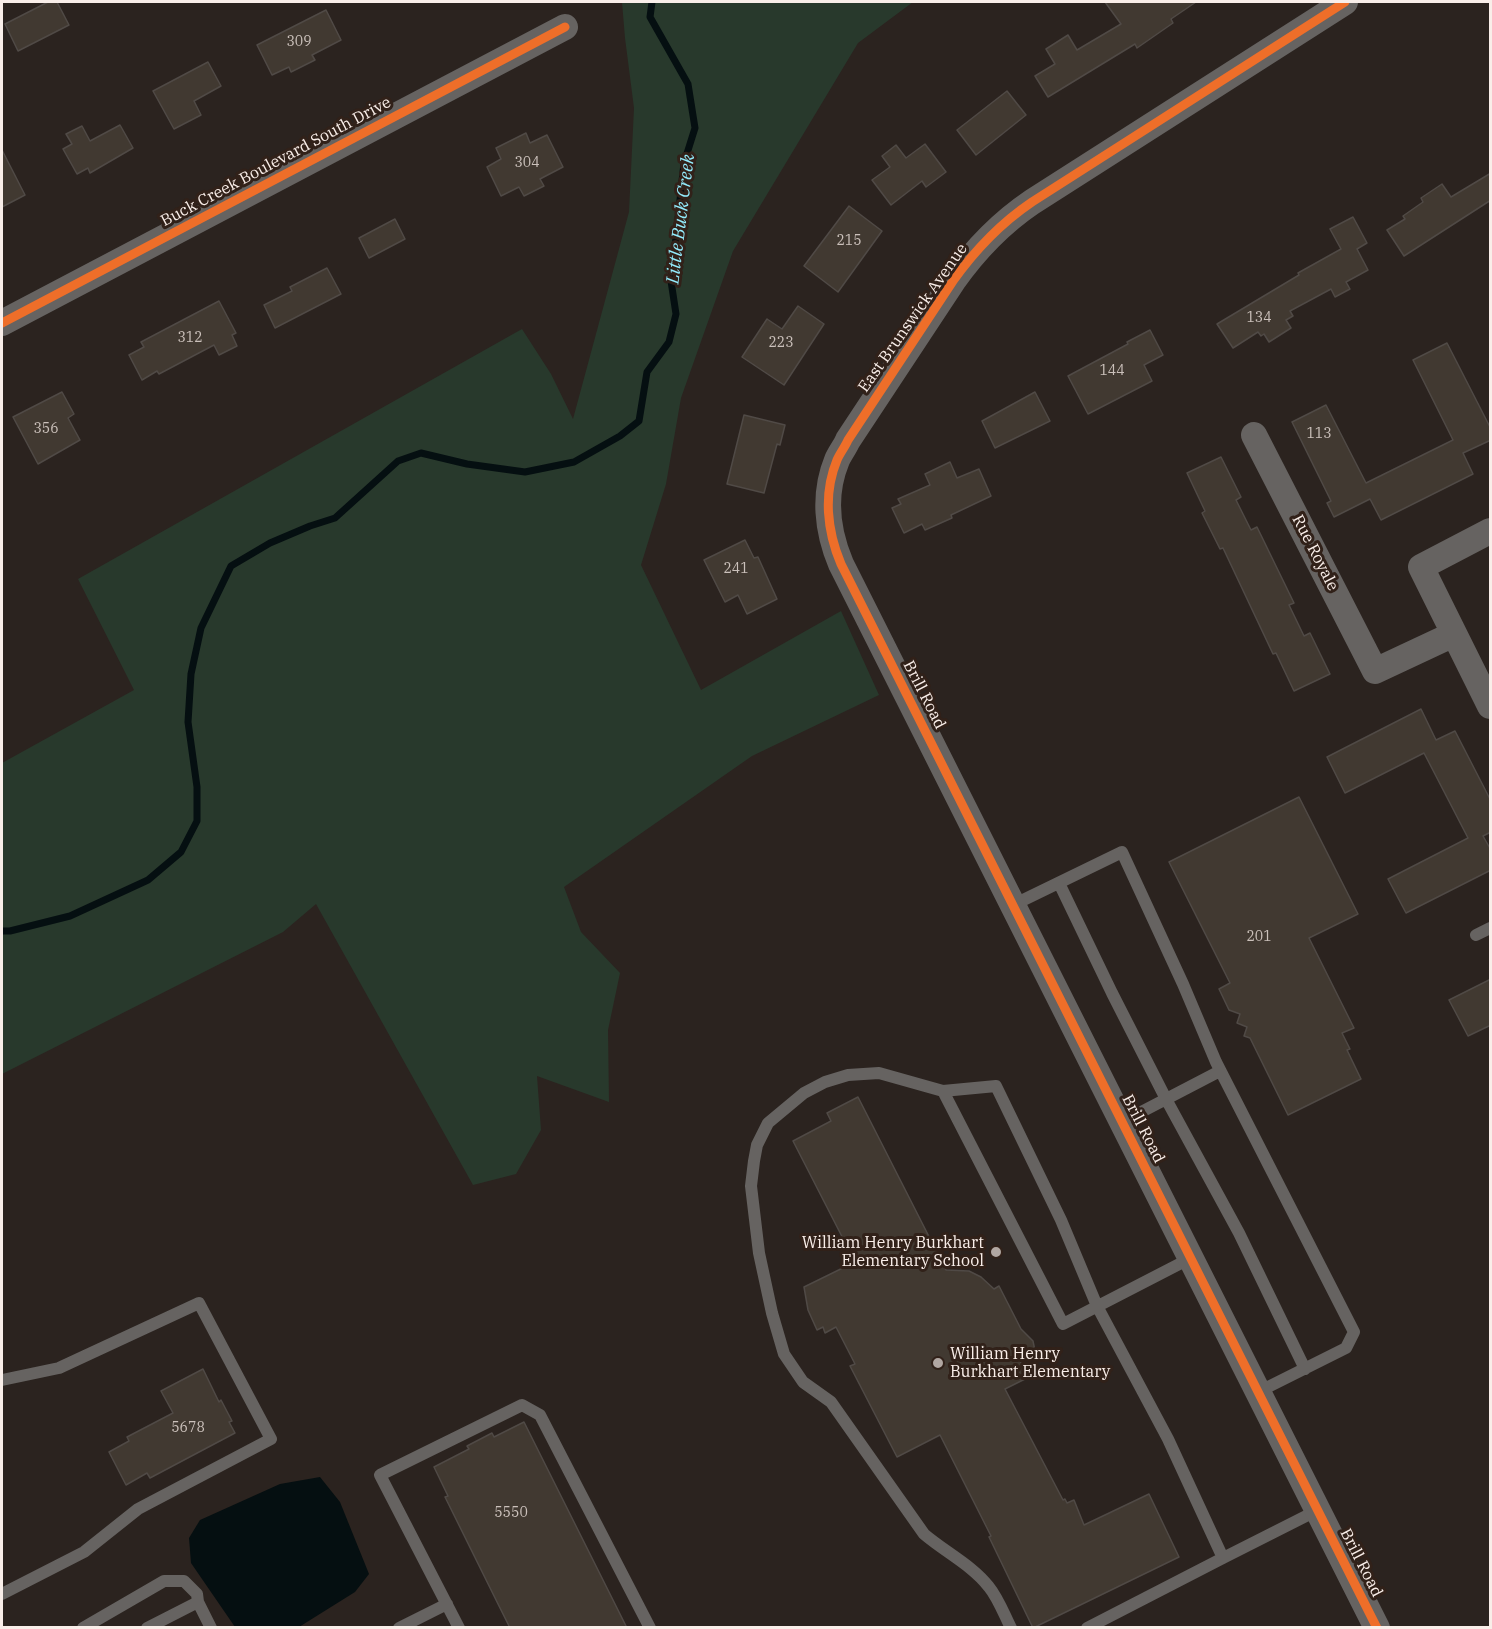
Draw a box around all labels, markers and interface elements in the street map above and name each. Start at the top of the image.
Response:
house number: 309 [286,34,312,50]
street label: Buck Creek Boulevard South Drive [158,93,394,231]
water label: Little Buck Creek [662,153,700,285]
house number: 304 [514,155,540,171]
house number: 215 [836,233,862,249]
street label: East Brunswick Avenue [854,240,972,396]
house number: 134 [1246,310,1272,326]
house number: 312 [177,330,203,346]
house number: 223 [768,335,794,351]
house number: 144 [1099,363,1125,379]
house number: 356 [33,421,59,437]
house number: 113 [1306,426,1332,442]
street label: Rue Royale [1288,512,1342,594]
house number: 241 [723,561,749,577]
street label: Brill Road [899,658,949,732]
house number: 201 [1246,929,1272,945]
street label: Brill Road [1118,1092,1168,1166]
place label: William Henry Burkhart Elementary School [802,1233,984,1271]
marker: William Henry Burkhart Elementary School [989,1245,1003,1259]
place label: William Henry Burkhart Elementary [950,1344,1110,1382]
marker: William Henry Burkhart Elementary [931,1356,945,1370]
house number: 5678 [171,1420,205,1436]
house number: 5550 [494,1505,528,1521]
street label: Brill Road [1336,1526,1386,1600]

